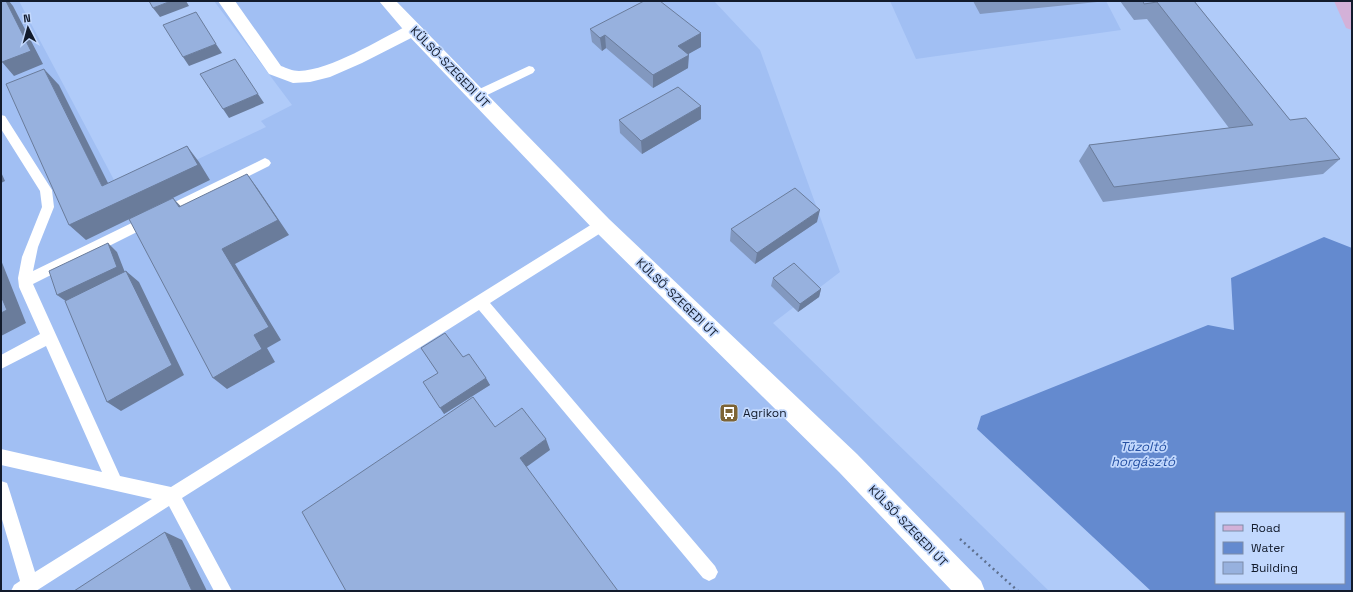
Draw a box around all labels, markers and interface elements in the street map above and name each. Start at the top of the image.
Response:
north arrow [8,8,48,48]
text: N [23,11,31,25]
street label: KÜLSŐ-SZEGEDI ÚT [407,23,493,111]
street label: KÜLSŐ-SZEGEDI ÚT [633,255,721,341]
bus stop icon: Agrikon [718,402,740,424]
place label: Agrikon [743,405,787,421]
water label: Tűzoltó horgásztó [1111,438,1176,470]
street label: KÜLSŐ-SZEGEDI ÚT [865,482,951,570]
legend [1215,512,1345,584]
text: Road [1251,520,1280,536]
text: Water [1251,540,1285,556]
text: Building [1251,560,1298,576]

